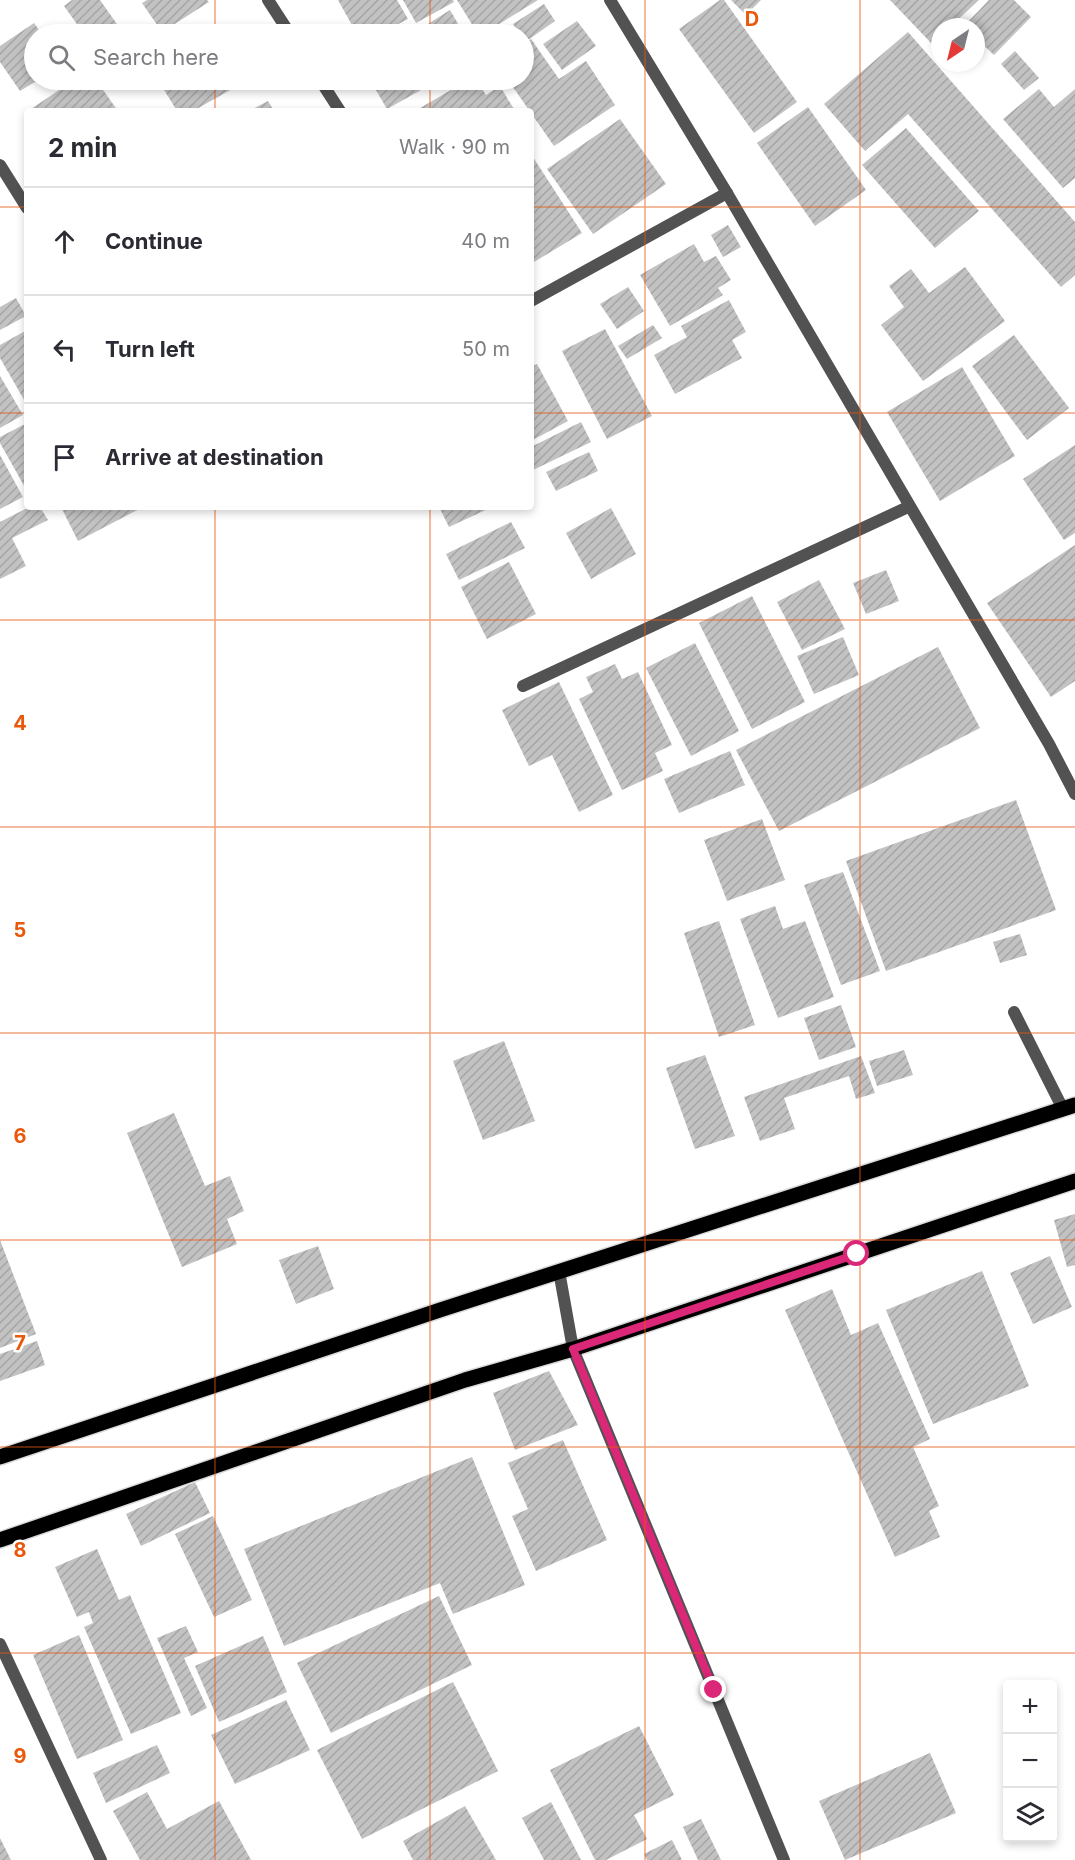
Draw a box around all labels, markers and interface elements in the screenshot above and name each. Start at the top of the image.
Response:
text: D [745,7,759,31]
north arrow [931,18,985,72]
search box [24,24,534,90]
icon: search [45,41,78,74]
text: Search here [93,44,219,70]
text: 2 min [48,132,118,163]
text: Walk · 90 m [399,135,510,159]
icon: ahead [48,225,81,258]
text: Continue [105,228,203,254]
text: 40 m [461,229,510,253]
icon: left [48,333,81,366]
text: Turn left [105,336,195,362]
text: 50 m [462,337,510,361]
icon: arrive [48,441,81,474]
text: Arrive at destination [105,444,324,470]
text: 4 [13,711,27,735]
text: 5 [14,918,26,942]
text: 6 [14,1124,27,1148]
route start [843,1240,869,1266]
text: 7 [14,1331,26,1355]
text: 8 [13,1538,27,1562]
route end [700,1676,726,1702]
map controls [1003,1680,1057,1842]
button: + [1003,1680,1057,1734]
button: − [1003,1734,1057,1788]
text: 9 [14,1744,27,1768]
button: layers [1003,1788,1057,1842]

